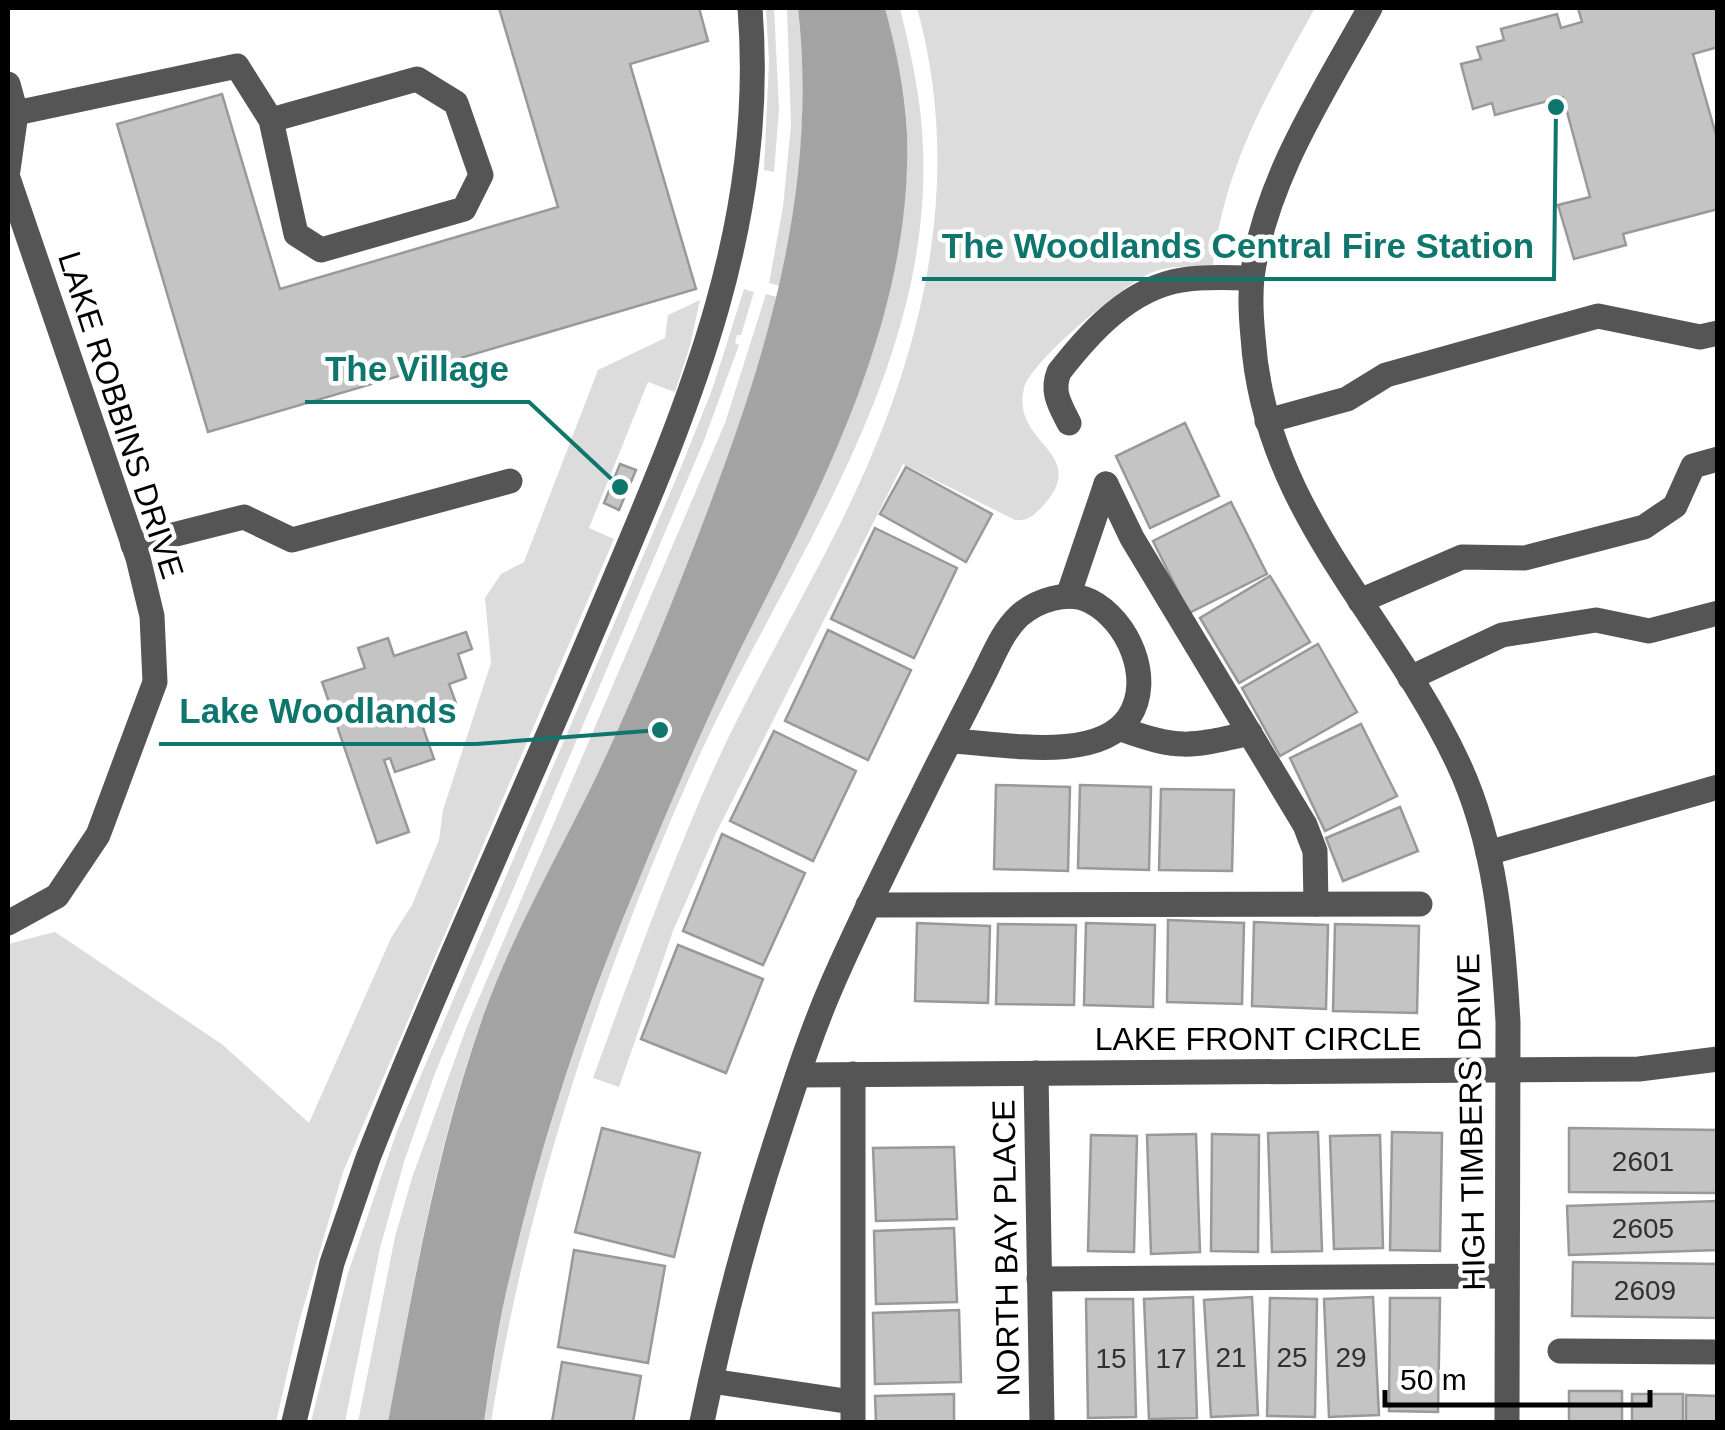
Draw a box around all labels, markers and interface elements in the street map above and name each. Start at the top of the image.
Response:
callout: The Woodlands Central Fire Station [922,214,1554,279]
text: The Woodlands Central Fire Station [942,226,1534,265]
street label: LAKE ROBBINS DRIVE [51,247,191,583]
callout: The Village [305,337,529,402]
text: The Village [325,349,509,388]
callout: Lake Woodlands [159,679,476,744]
text: Lake Woodlands [179,691,457,730]
street label: HIGH TIMBERS DRIVE [1450,953,1492,1291]
street label: LAKE FRONT CIRCLE [1095,1021,1421,1057]
street label: NORTH BAY PLACE [985,1099,1027,1397]
house number: 2601 [1612,1146,1674,1177]
house number: 2605 [1612,1213,1674,1244]
house number: 2609 [1614,1275,1676,1306]
house number: 21 [1215,1342,1247,1373]
house number: 25 [1276,1342,1308,1373]
house number: 29 [1335,1342,1367,1373]
house number: 15 [1095,1343,1127,1374]
house number: 17 [1155,1343,1187,1374]
scale bar [1385,1345,1650,1407]
text: 50 m [1400,1363,1467,1396]

